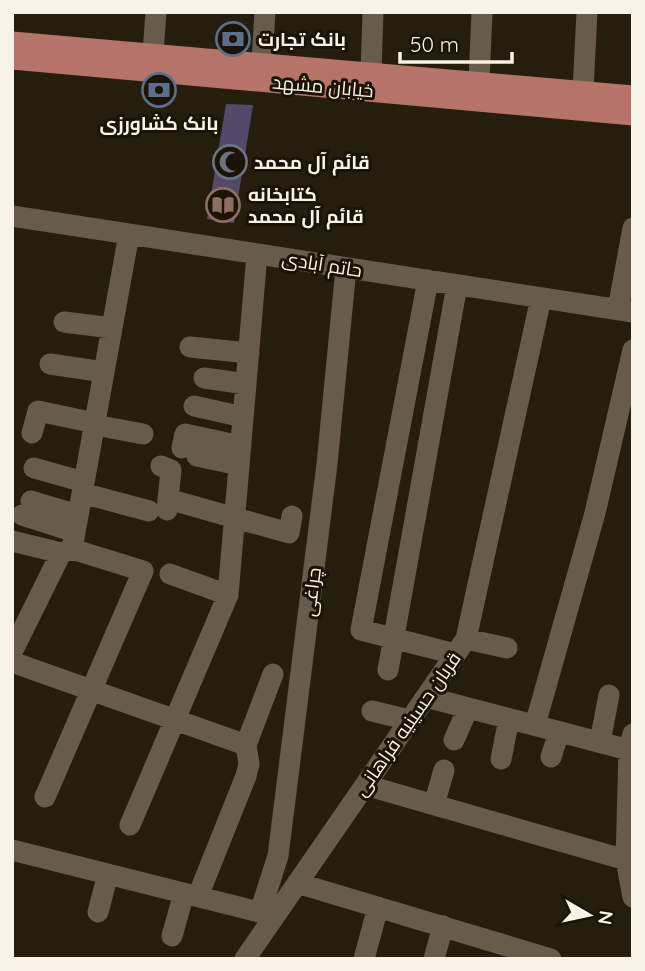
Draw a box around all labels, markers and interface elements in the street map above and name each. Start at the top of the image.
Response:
bank icon: بانک تجارت [214,20,252,58]
scale bar [400,21,512,65]
place label: بانک تجارت [258,27,346,51]
text: 50 m [410,31,459,57]
street label: خیابان مشهد [271,70,375,102]
bank icon: بانک کشاورزی [140,71,178,109]
place label: بانک کشاورزی [99,111,219,136]
mosque icon: قائم آل محمد [211,143,249,181]
place label: قائم آل محمد [254,150,370,176]
place label: کتابخانه قائم آل محمد [248,182,364,230]
library icon: کتابخانه قائم آل محمد [204,186,242,224]
street label: حاتم آبادی [280,246,364,284]
street label: چراغی [296,566,327,618]
street label: قربان حسینیه فراهانی [348,647,466,801]
north arrow [554,880,624,950]
text: N [593,909,619,926]

